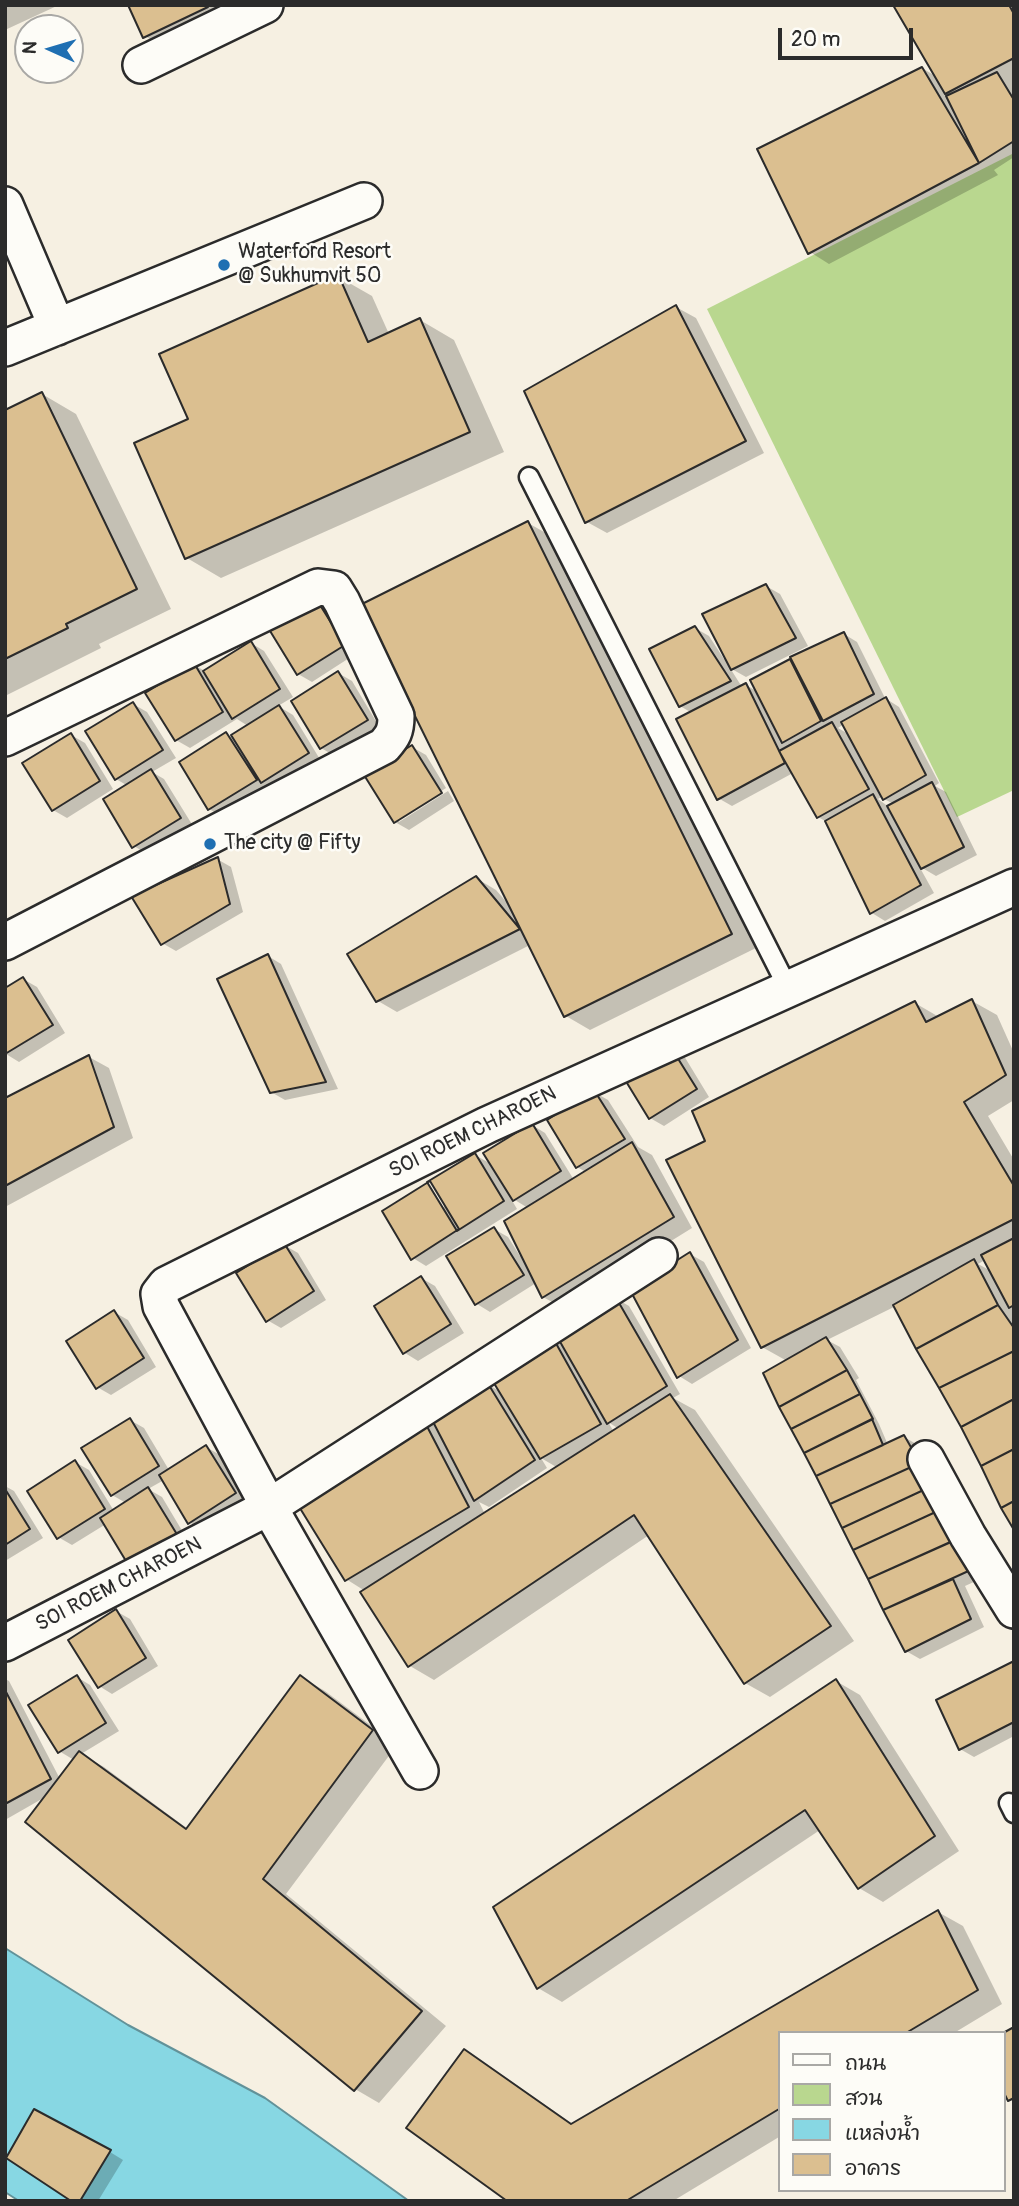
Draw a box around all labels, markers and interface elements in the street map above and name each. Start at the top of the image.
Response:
north arrow [14,14,84,84]
scale bar [781,14,916,58]
text: 20 m [791,26,840,53]
text: N [18,40,42,55]
place label: Waterford Resort @ Sukhumvit 50 [238,240,391,290]
marker: Waterford Resort @ Sukhumvit 50 [216,257,232,273]
place label: The city @ Fifty [224,831,360,857]
marker: The city @ Fifty [202,836,218,852]
street label: SOI ROEM CHAROEN [385,1082,561,1184]
street label: SOI ROEM CHAROEN [32,1532,206,1638]
legend [778,2031,1005,2192]
text: ถนน [845,2050,886,2077]
text: สวน [845,2085,882,2112]
text: แหล่งน้ำ [845,2120,920,2147]
text: อาคาร [845,2155,901,2182]

